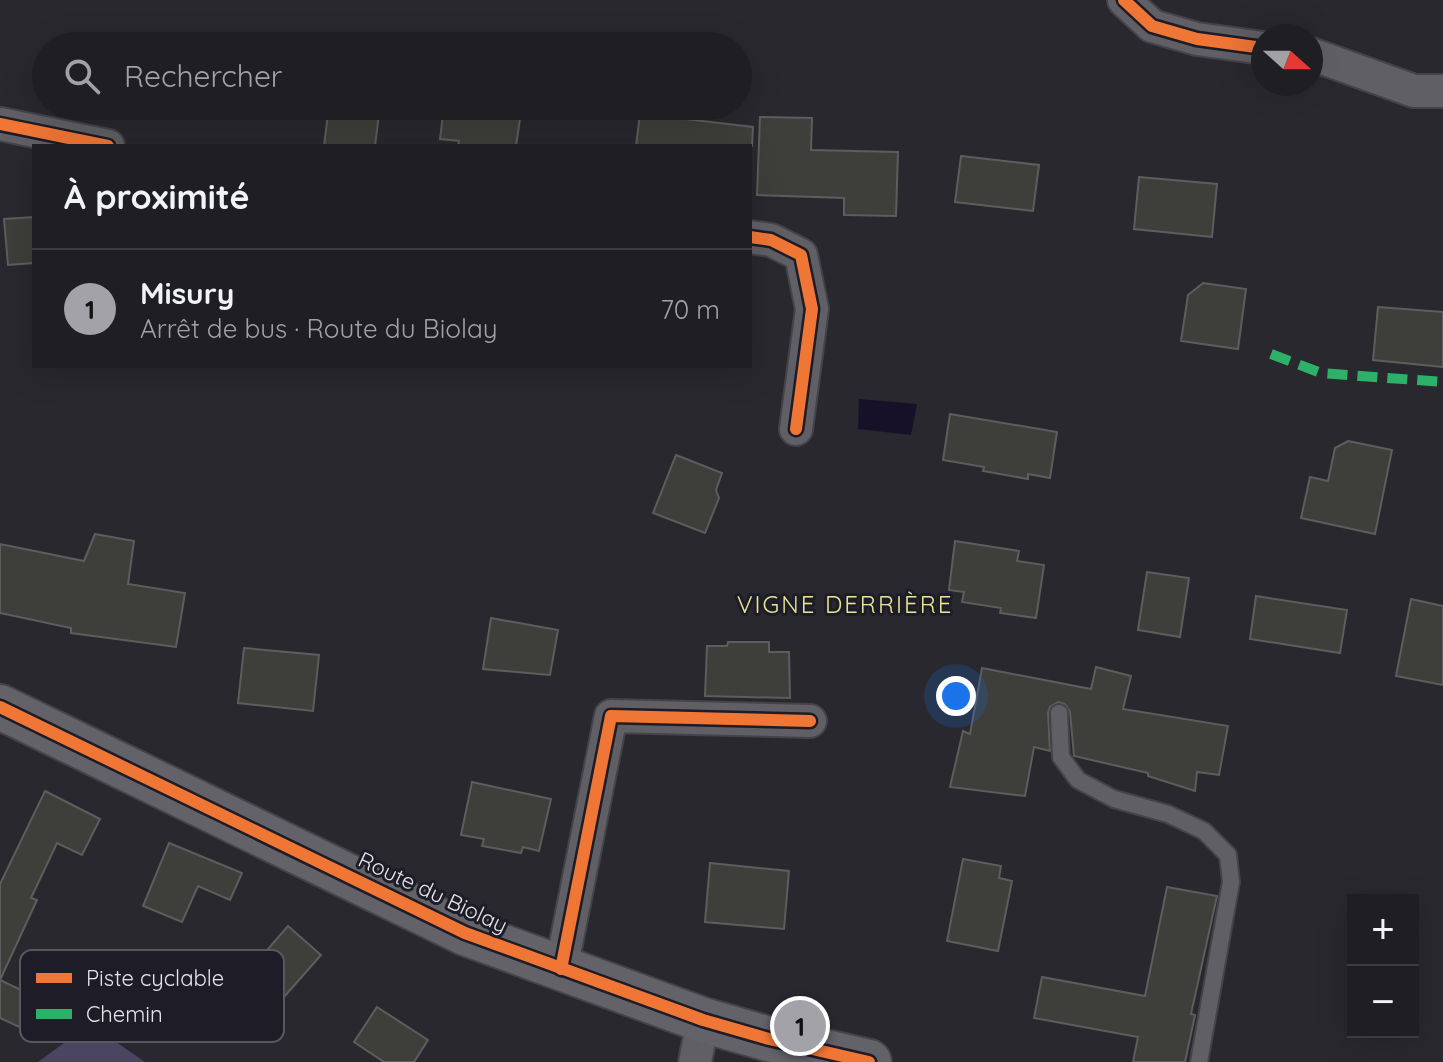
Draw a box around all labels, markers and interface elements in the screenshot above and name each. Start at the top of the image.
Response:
north arrow [1251,24,1323,96]
search box [32,32,752,120]
icon: search [60,54,104,98]
text: Rechercher [124,57,282,95]
text: À proximité [64,175,250,218]
text: Misury [140,274,234,312]
text: 1 [85,293,95,326]
text: 70 m [660,293,720,326]
text: Arrêt de bus · Route du Biolay [140,312,497,345]
district label: VIGNE DERRIÈRE [737,589,953,619]
your location [936,676,976,716]
street label: Route du Biolay [354,845,512,939]
map controls [1347,894,1419,1038]
button: + [1347,894,1419,966]
legend [20,950,284,1042]
text: Piste cyclable [86,964,224,992]
button: − [1347,966,1419,1038]
pin: 1 [774,996,826,1056]
text: Chemin [86,1000,163,1028]

